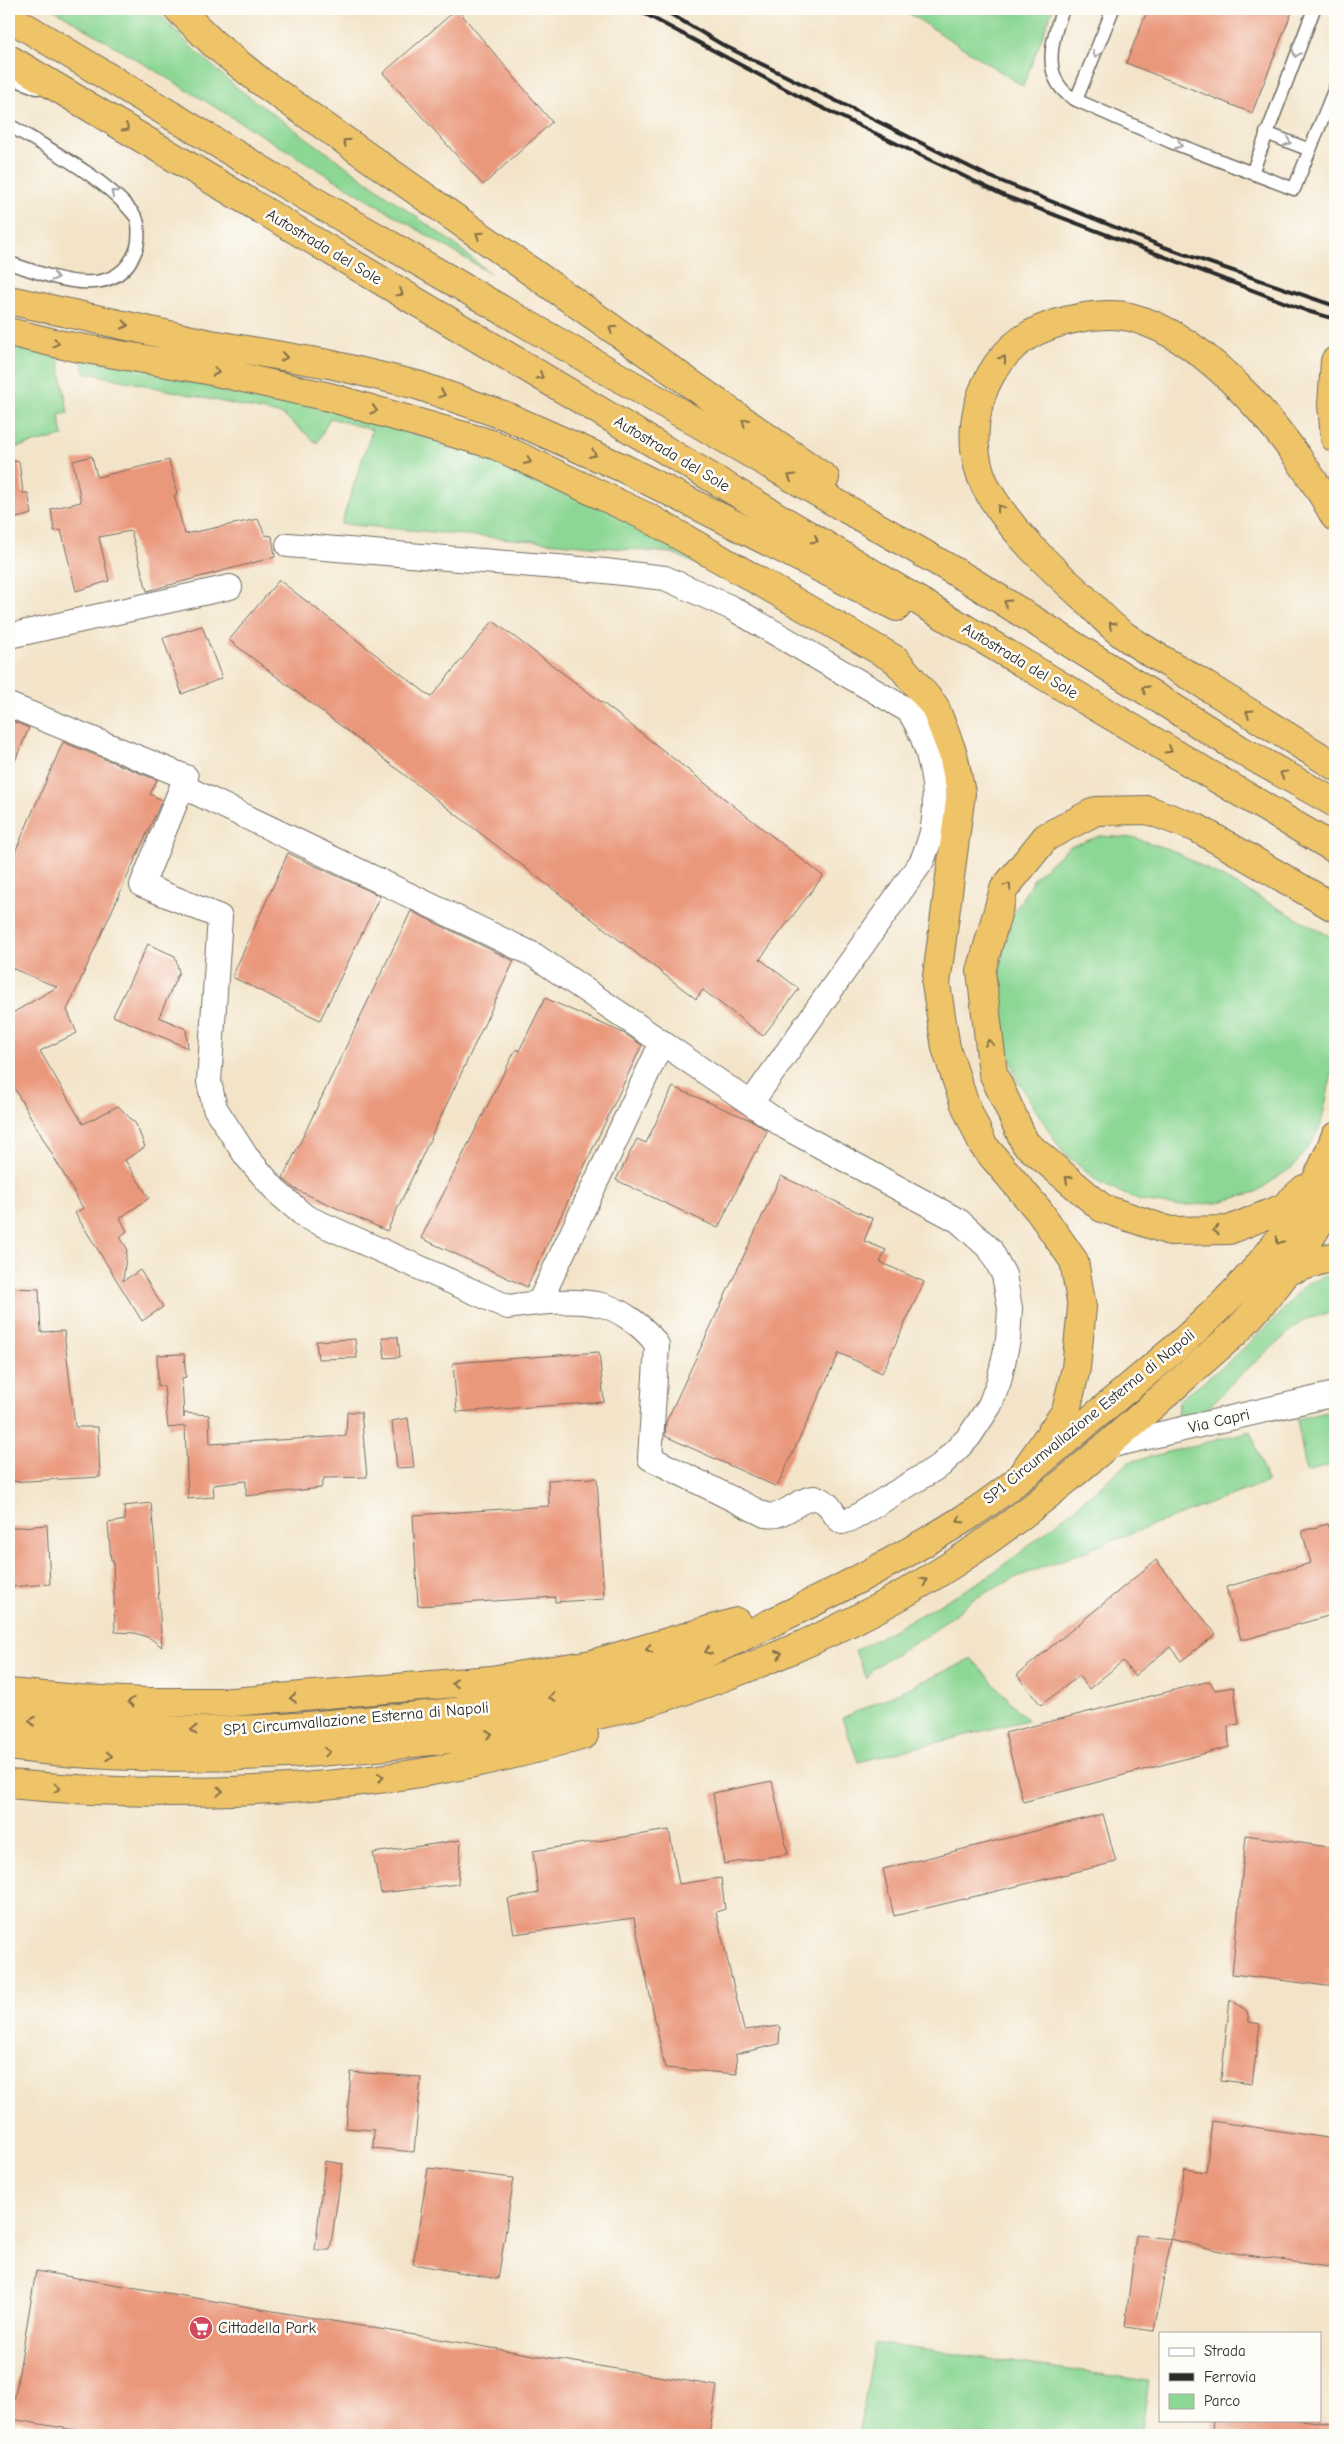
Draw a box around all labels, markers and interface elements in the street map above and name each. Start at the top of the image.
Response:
one-way arrow [1092,49,1102,58]
one-way arrow [1292,49,1303,58]
one-way arrow [120,122,129,132]
one-way arrow [1283,136,1292,146]
one-way arrow [342,139,352,148]
one-way arrow [1174,139,1183,149]
one-way arrow [111,191,120,199]
street label: Autostrada del Sole [263,205,385,289]
one-way arrow [475,232,485,241]
one-way arrow [51,271,60,282]
one-way arrow [395,286,404,296]
one-way arrow [120,320,129,330]
one-way arrow [609,326,618,334]
one-way arrow [52,337,61,348]
one-way arrow [280,351,289,361]
one-way arrow [997,356,1005,365]
one-way arrow [212,366,221,377]
one-way arrow [534,370,543,380]
one-way arrow [437,388,446,398]
one-way arrow [369,404,378,414]
street label: Autostrada del Sole [611,412,733,496]
one-way arrow [741,419,751,428]
one-way arrow [588,448,597,459]
one-way arrow [523,455,532,465]
one-way arrow [788,473,797,483]
one-way arrow [997,505,1005,514]
one-way arrow [810,533,819,543]
one-way arrow [1003,600,1013,609]
street label: Autostrada del Sole [959,619,1081,703]
one-way arrow [1109,622,1118,631]
one-way arrow [1141,686,1150,696]
one-way arrow [1245,709,1254,719]
one-way arrow [1164,743,1173,753]
one-way arrow [1280,770,1289,780]
one-way arrow [1001,882,1011,891]
one-way arrow [984,1039,995,1047]
one-way arrow [1065,1176,1074,1184]
one-way arrow [1212,1225,1220,1235]
one-way arrow [1276,1235,1285,1245]
street label: SP1 Circumvallazione Esterna di Napoli [980,1326,1198,1508]
street label: Via Capri [1187,1405,1251,1437]
one-way arrow [957,1514,966,1524]
one-way arrow [919,1577,928,1587]
one-way arrow [645,1643,654,1654]
one-way arrow [704,1645,713,1656]
one-way arrow [774,1650,783,1661]
one-way arrow [451,1678,459,1689]
one-way arrow [548,1691,557,1702]
one-way arrow [289,1692,297,1703]
one-way arrow [127,1696,135,1707]
street label: SP1 Circumvallazione Esterna di Napoli [222,1698,490,1740]
one-way arrow [27,1716,35,1727]
one-way arrow [190,1724,198,1735]
one-way arrow [484,1730,493,1740]
one-way arrow [323,1746,331,1757]
one-way arrow [106,1750,114,1761]
one-way arrow [378,1772,386,1783]
one-way arrow [54,1783,62,1794]
one-way arrow [216,1786,224,1796]
supermarket icon: Cittadella Park [188,2315,214,2341]
place label: Cittadella Park [218,2319,316,2337]
legend [1159,2332,1322,2422]
text: Strada [1204,2342,1246,2360]
text: Ferrovia [1204,2368,1256,2386]
text: Parco [1204,2392,1240,2410]

